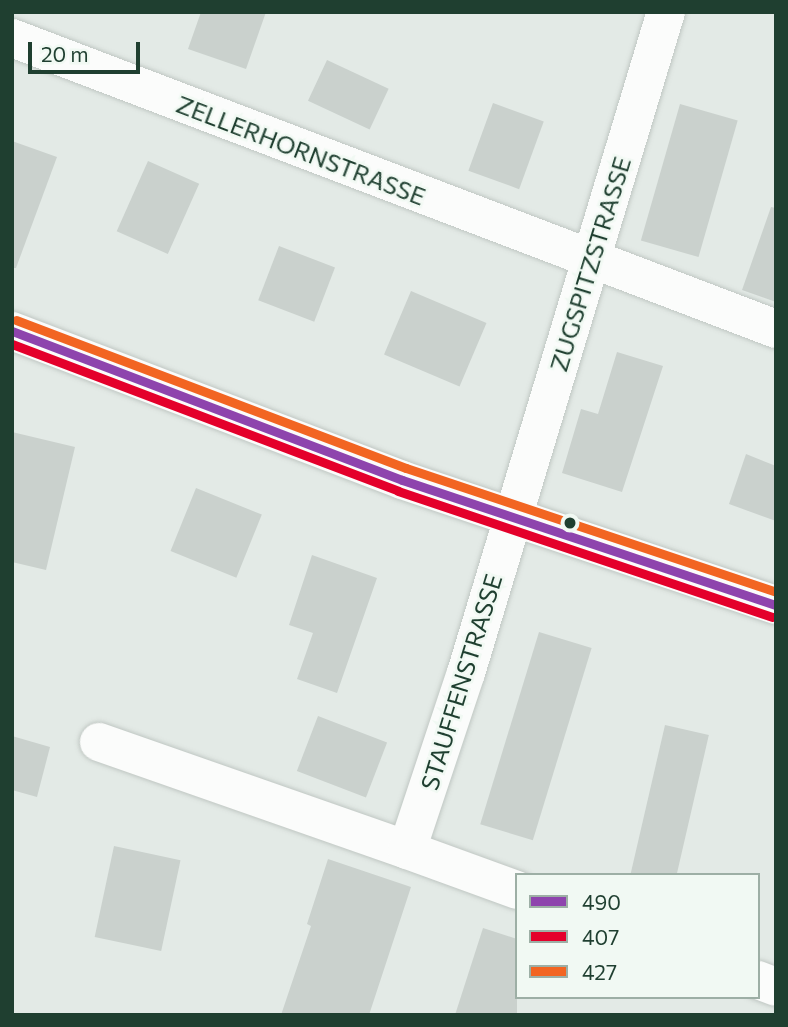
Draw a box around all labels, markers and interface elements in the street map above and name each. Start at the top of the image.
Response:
scale bar [32,28,144,72]
text: 20 m [41,41,89,66]
street label: ZELLERHORNSTRASSE [173,89,429,211]
street label: ZUGSPITZSTRASSE [544,153,636,375]
unlabelled marker [563,516,577,530]
street label: STAUFFENSTRASSE [414,570,508,794]
legend [515,873,760,999]
text: 490 [582,889,621,914]
text: 407 [582,924,619,949]
text: 427 [582,959,617,984]

